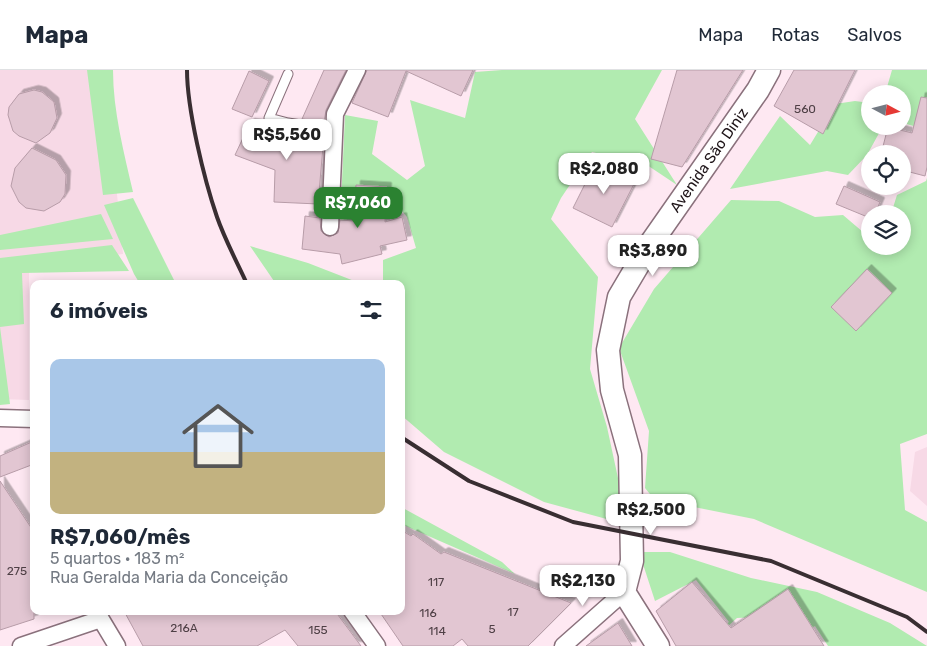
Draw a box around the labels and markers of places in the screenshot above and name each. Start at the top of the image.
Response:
pin: R$5,560 [241,118,333,161]
pin: R$2,080 [558,152,650,195]
pin: R$7,060 [312,186,404,229]
pin: R$3,890 [607,234,699,277]
pin: R$2,500 [605,494,697,536]
pin: R$2,130 [537,564,629,607]

